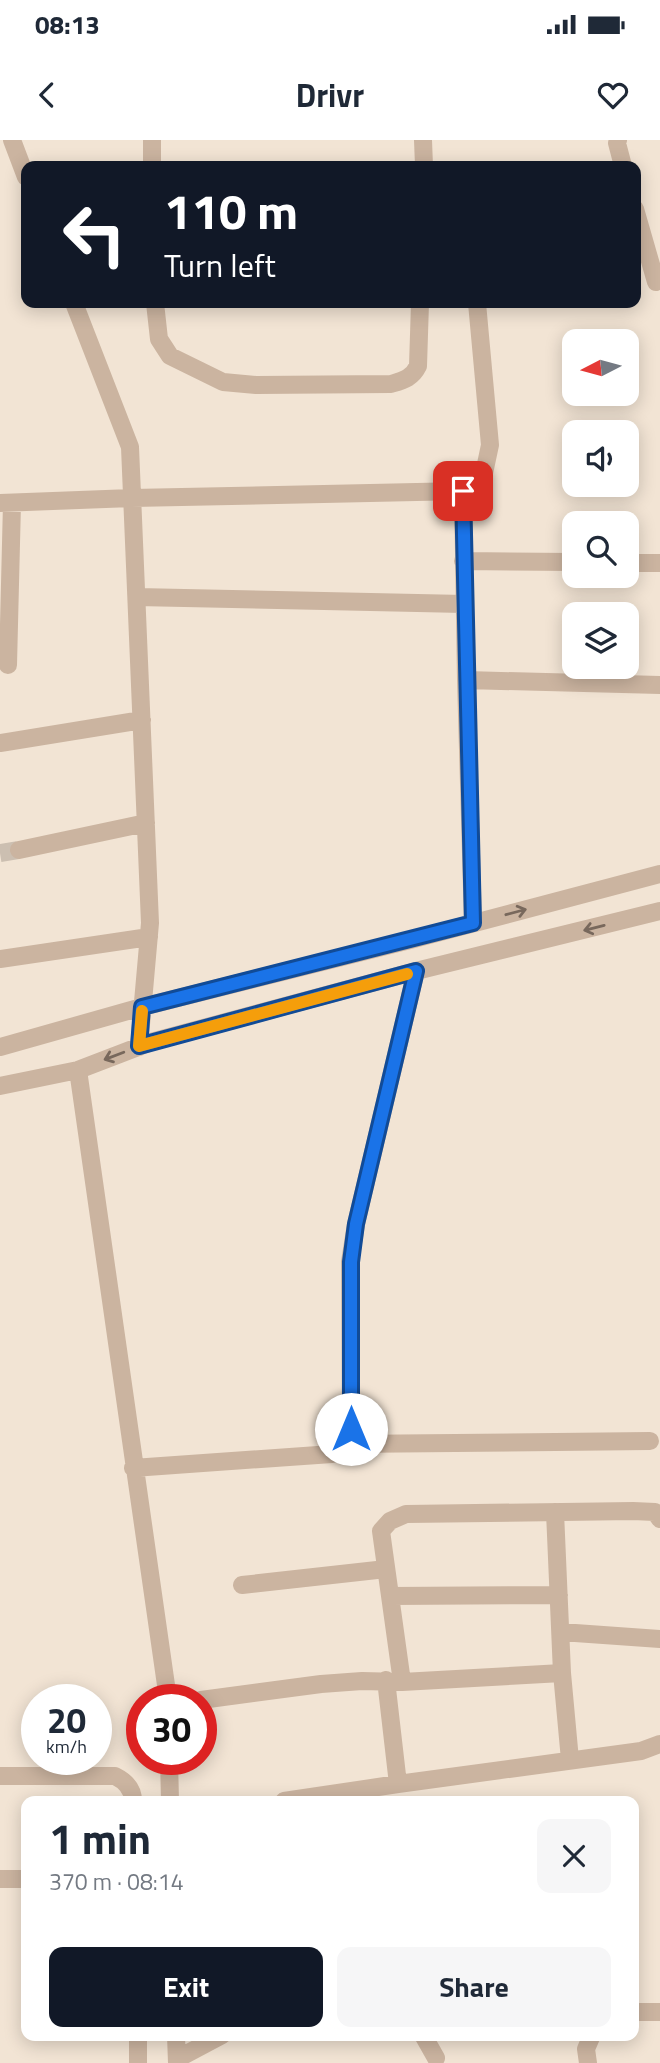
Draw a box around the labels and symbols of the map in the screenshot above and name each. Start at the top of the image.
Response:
north arrow [562,329,639,406]
pin [433,461,493,521]
one-way arrow [505,905,527,918]
one-way arrow [583,922,606,935]
one-way arrow [103,1051,125,1064]
position arrow [314,1392,388,1466]
speed limit sign: 30 [126,1684,217,1775]

